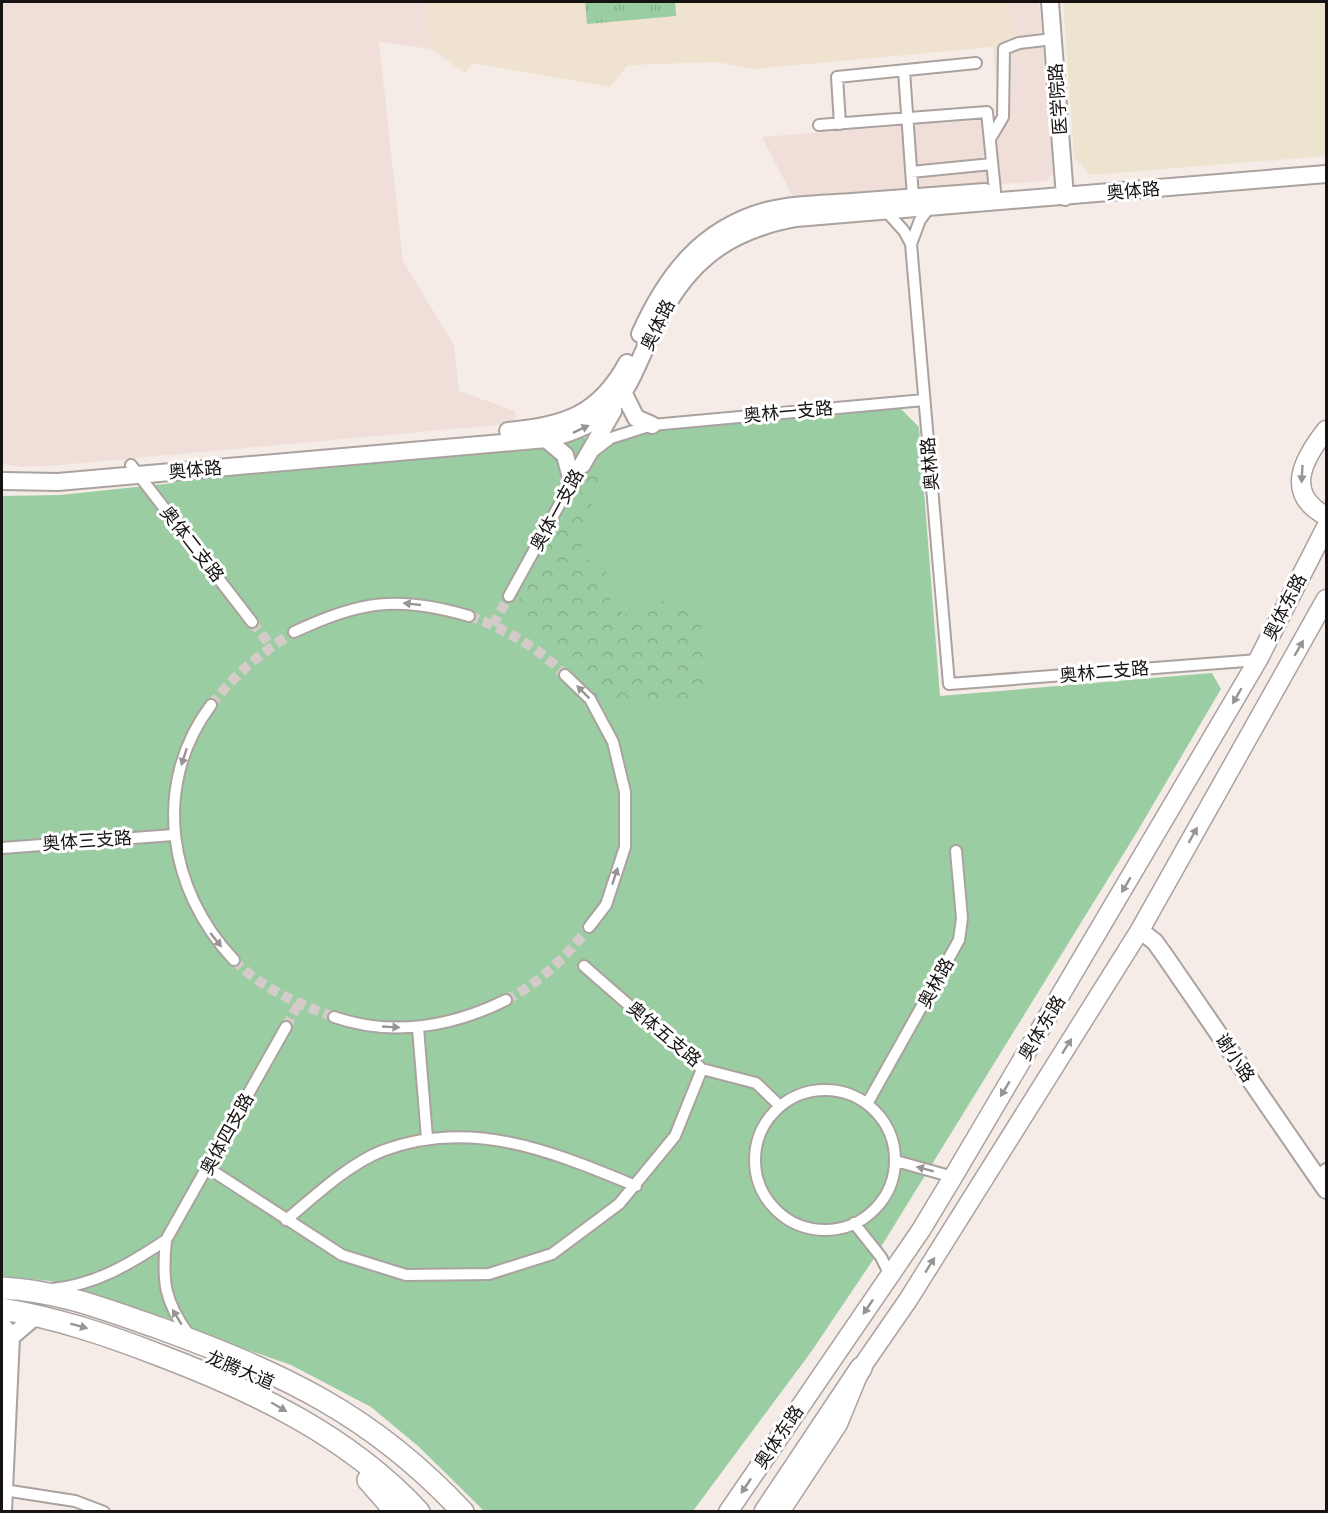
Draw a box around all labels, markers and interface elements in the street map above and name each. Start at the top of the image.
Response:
street label: 医学院路 [1046,62,1073,136]
street label: 奥体路 [1105,179,1161,206]
street label: 奥体路 [637,296,682,355]
street label: 奥林一支路 [742,398,834,429]
one-way arrow [573,424,590,433]
street label: 奥林路 [918,436,945,492]
street label: 奥体路 [167,458,223,485]
one-way arrow [1298,465,1307,484]
street label: 奥体一支路 [526,466,590,556]
street label: 奥体二支路 [154,502,228,587]
street label: 奥体东路 [1260,570,1313,645]
one-way arrow [402,599,421,608]
one-way arrow [1294,639,1304,656]
street label: 奥林二支路 [1058,658,1150,689]
one-way arrow [576,685,590,700]
one-way arrow [1232,688,1242,705]
one-way arrow [179,748,188,766]
one-way arrow [1188,826,1198,843]
street label: 奥体三支路 [41,828,133,857]
one-way arrow [611,867,621,885]
one-way arrow [1121,877,1131,894]
one-way arrow [210,932,223,948]
street label: 奥林路 [914,955,960,1013]
street label: 奥体东路 [1015,992,1072,1066]
street label: 奥体五支路 [621,997,705,1073]
one-way arrow [382,1022,401,1031]
street label: 谢小路 [1209,1030,1258,1088]
one-way arrow [1061,1038,1072,1054]
one-way arrow [1000,1081,1011,1097]
street label: 奥体四支路 [196,1090,260,1180]
one-way arrow [916,1164,934,1173]
one-way arrow [924,1257,935,1273]
one-way arrow [862,1299,874,1315]
one-way arrow [172,1309,183,1325]
one-way arrow [70,1321,88,1331]
street label: 龙腾大道 [202,1347,277,1396]
one-way arrow [271,1401,287,1412]
street label: 奥体东路 [751,1402,810,1474]
one-way arrow [740,1477,752,1493]

